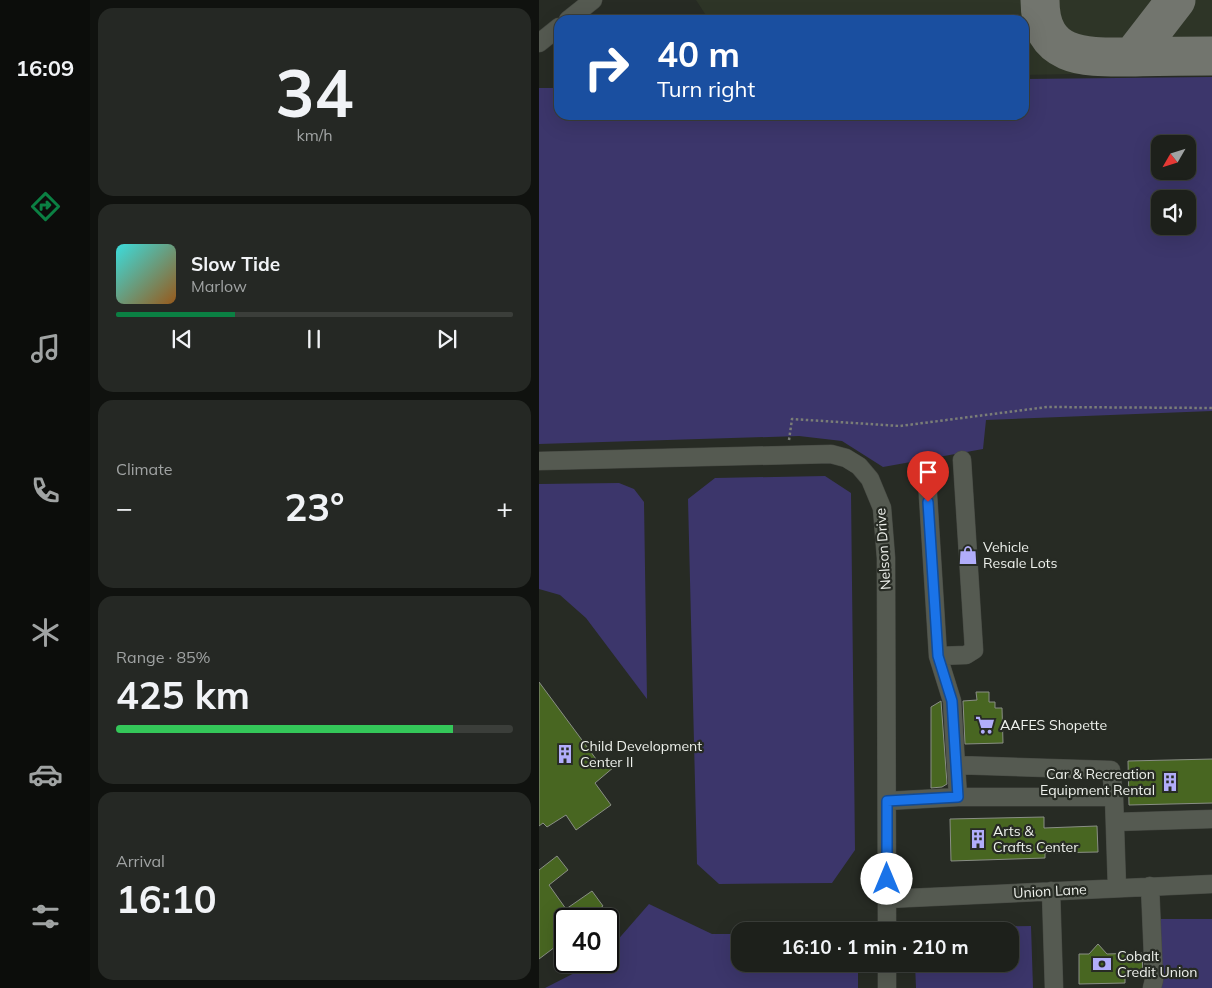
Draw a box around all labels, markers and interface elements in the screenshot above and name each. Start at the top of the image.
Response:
text: 40 m [657,32,740,76]
icon: right [574,35,639,100]
text: 34 [275,52,354,133]
text: 16:09 [16,54,74,82]
text: Turn right [657,75,755,103]
text: km/h [296,125,333,145]
north arrow [1151,135,1197,180]
map controls [1151,135,1196,235]
icon: directions [28,189,63,224]
button: sound [1151,190,1196,235]
text: Slow Tide [191,252,280,276]
text: Marlow [191,276,247,296]
icon: previous [168,325,196,353]
icon: pause [300,325,328,353]
icon: next [433,325,461,353]
icon: music [28,331,63,366]
pin [907,451,949,502]
icon: arrive [914,458,942,486]
text: Climate [116,459,172,479]
icon: phone [28,473,63,508]
text: 23° [284,483,345,531]
text: − [116,490,133,525]
text: + [496,490,513,525]
street label: Nelson Drive [871,507,895,591]
place label: Vehicle Resale Lots [983,538,1057,572]
shop icon: Vehicle Resale Lots [957,544,979,566]
icon: climate [28,615,63,650]
text: Range · 85% [116,647,211,667]
text: 425 km [116,671,250,719]
supermarket icon: AAFES Shopette [974,714,996,736]
place label: AAFES Shopette [1000,716,1107,734]
place label: Child Development Center II [580,737,702,771]
building icon: Child Development Center II [554,743,576,765]
icon: car [28,757,63,792]
place label: Car & Recreation Equipment Rental [1040,765,1155,799]
building icon: Car & Recreation Equipment Rental [1159,771,1181,793]
place label: Arts & Crafts Center [993,822,1079,856]
building icon: Arts & Crafts Center [967,828,989,850]
text: Arrival [116,851,165,871]
position arrow [860,852,912,904]
text: 16:10 [116,875,217,923]
street label: Union Lane [1013,880,1087,902]
icon: filters [28,899,63,934]
speed limit sign: 40 [554,908,619,973]
text: 16:10 · 1 min · 210 m [781,935,969,959]
place label: Cobalt Credit Union [1117,947,1197,981]
bank icon: Cobalt Credit Union [1091,953,1113,975]

